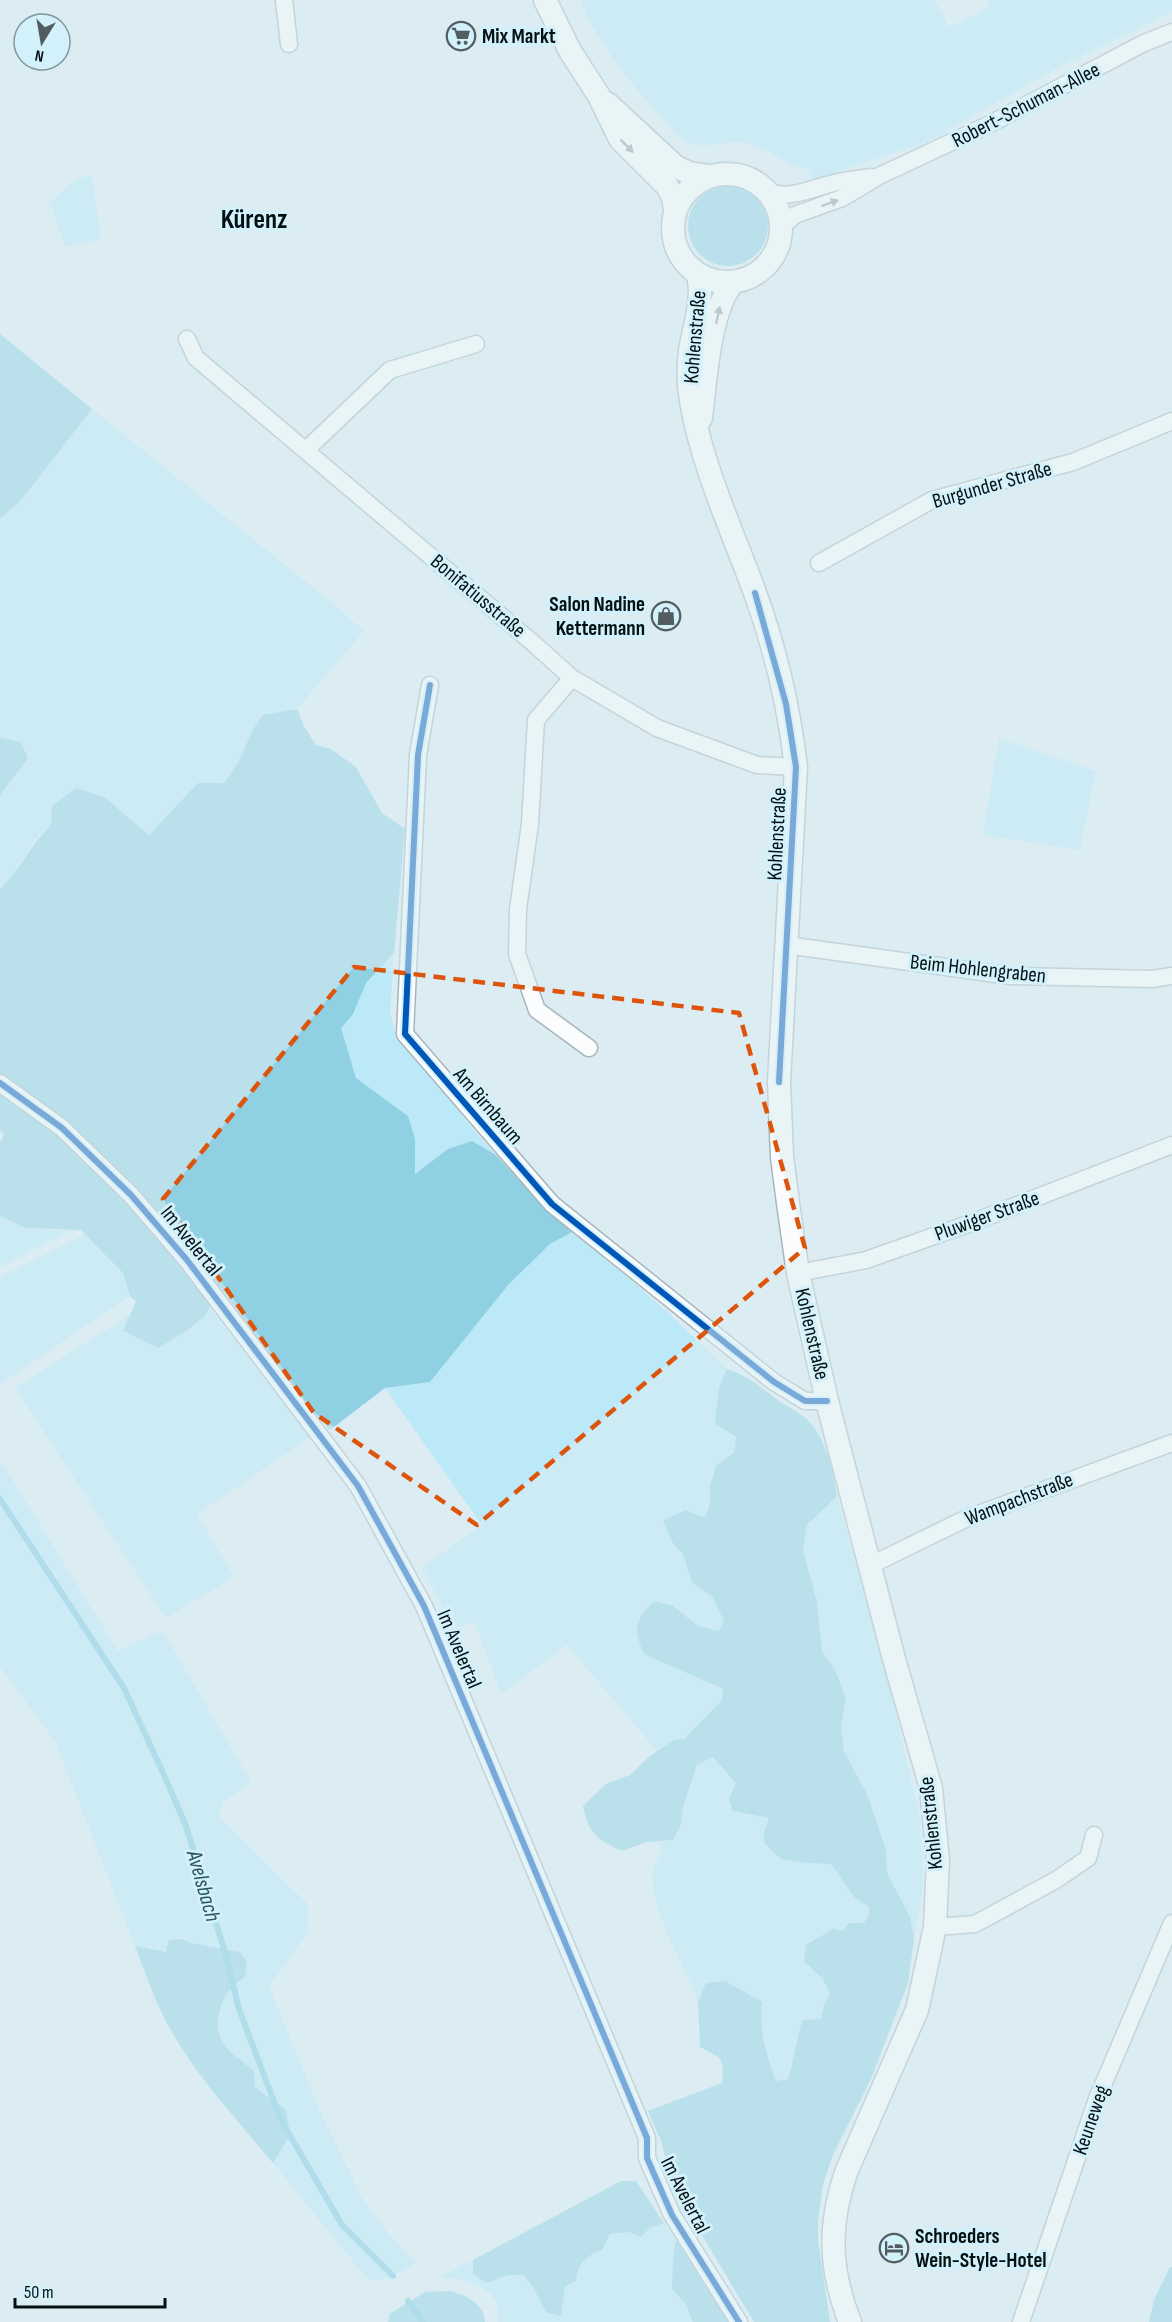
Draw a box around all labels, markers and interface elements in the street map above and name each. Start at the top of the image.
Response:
north arrow [12,12,72,72]
supermarket icon: Mix Markt [445,20,477,52]
place label: Mix Markt [482,24,556,49]
text: N [33,45,45,65]
street label: Robert-Schuman-Allee [948,57,1104,153]
one-way arrow [620,139,634,154]
one-way arrow [821,197,839,207]
district label: Kürenz [221,204,287,236]
street label: Kohlenstraße [678,290,712,384]
one-way arrow [713,306,723,324]
street label: Burgunder Straße [930,456,1054,514]
street label: Bonifatiusstraße [425,549,531,643]
place label: Salon Nadine Kettermann [549,592,645,641]
shop icon: Salon Nadine Kettermann [650,600,682,632]
street label: Kohlenstraße [762,787,792,881]
street label: Beim Hohlengraben [909,949,1047,989]
street label: Am Birnbaum [447,1062,528,1149]
street label: Pluwiger Straße [931,1185,1043,1247]
street label: Im Avelertal [155,1201,227,1281]
street label: Kohlenstraße [789,1286,835,1382]
street label: Wampachstraße [961,1467,1077,1531]
street label: Im Avelertal [431,1606,487,1692]
street label: Kohlenstraße [914,1775,948,1871]
water label: Avelsbach [180,1846,226,1925]
street label: Keuneweg [1067,2082,1115,2158]
street label: Im Avelertal [655,2152,715,2238]
place label: Schroeders Wein-Style-Hotel [915,2224,1047,2273]
hotel icon: Schroeders Wein-Style-Hotel [878,2232,910,2264]
scale bar [15,2271,165,2309]
text: 50 m [24,2282,54,2303]

